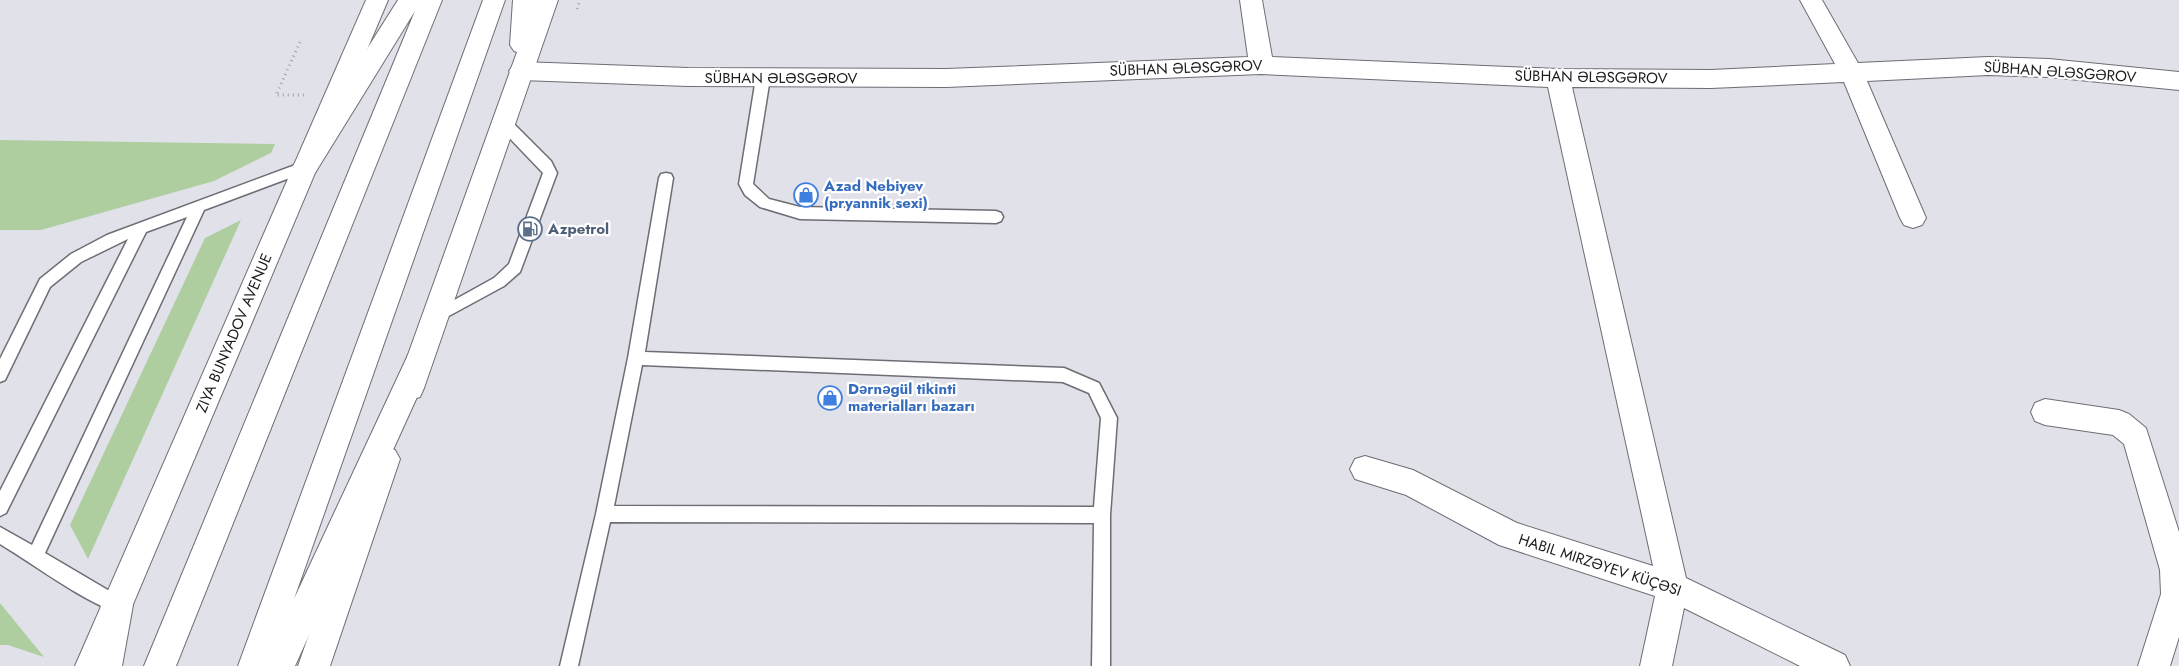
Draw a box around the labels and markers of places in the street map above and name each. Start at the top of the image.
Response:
place label: Azad Nebiyev (pryannik sexi) [823,175,928,214]
shop icon: Azad Nebiyev (pryannik sexi) [793,182,819,208]
fuel station icon: Azpetrol [517,216,543,242]
place label: Azpetrol [547,218,609,240]
place label: Dərnəgül tikinti materialları bazarı [848,378,975,417]
shop icon: Dərnəgül tikinti materialları bazarı [817,385,843,411]

